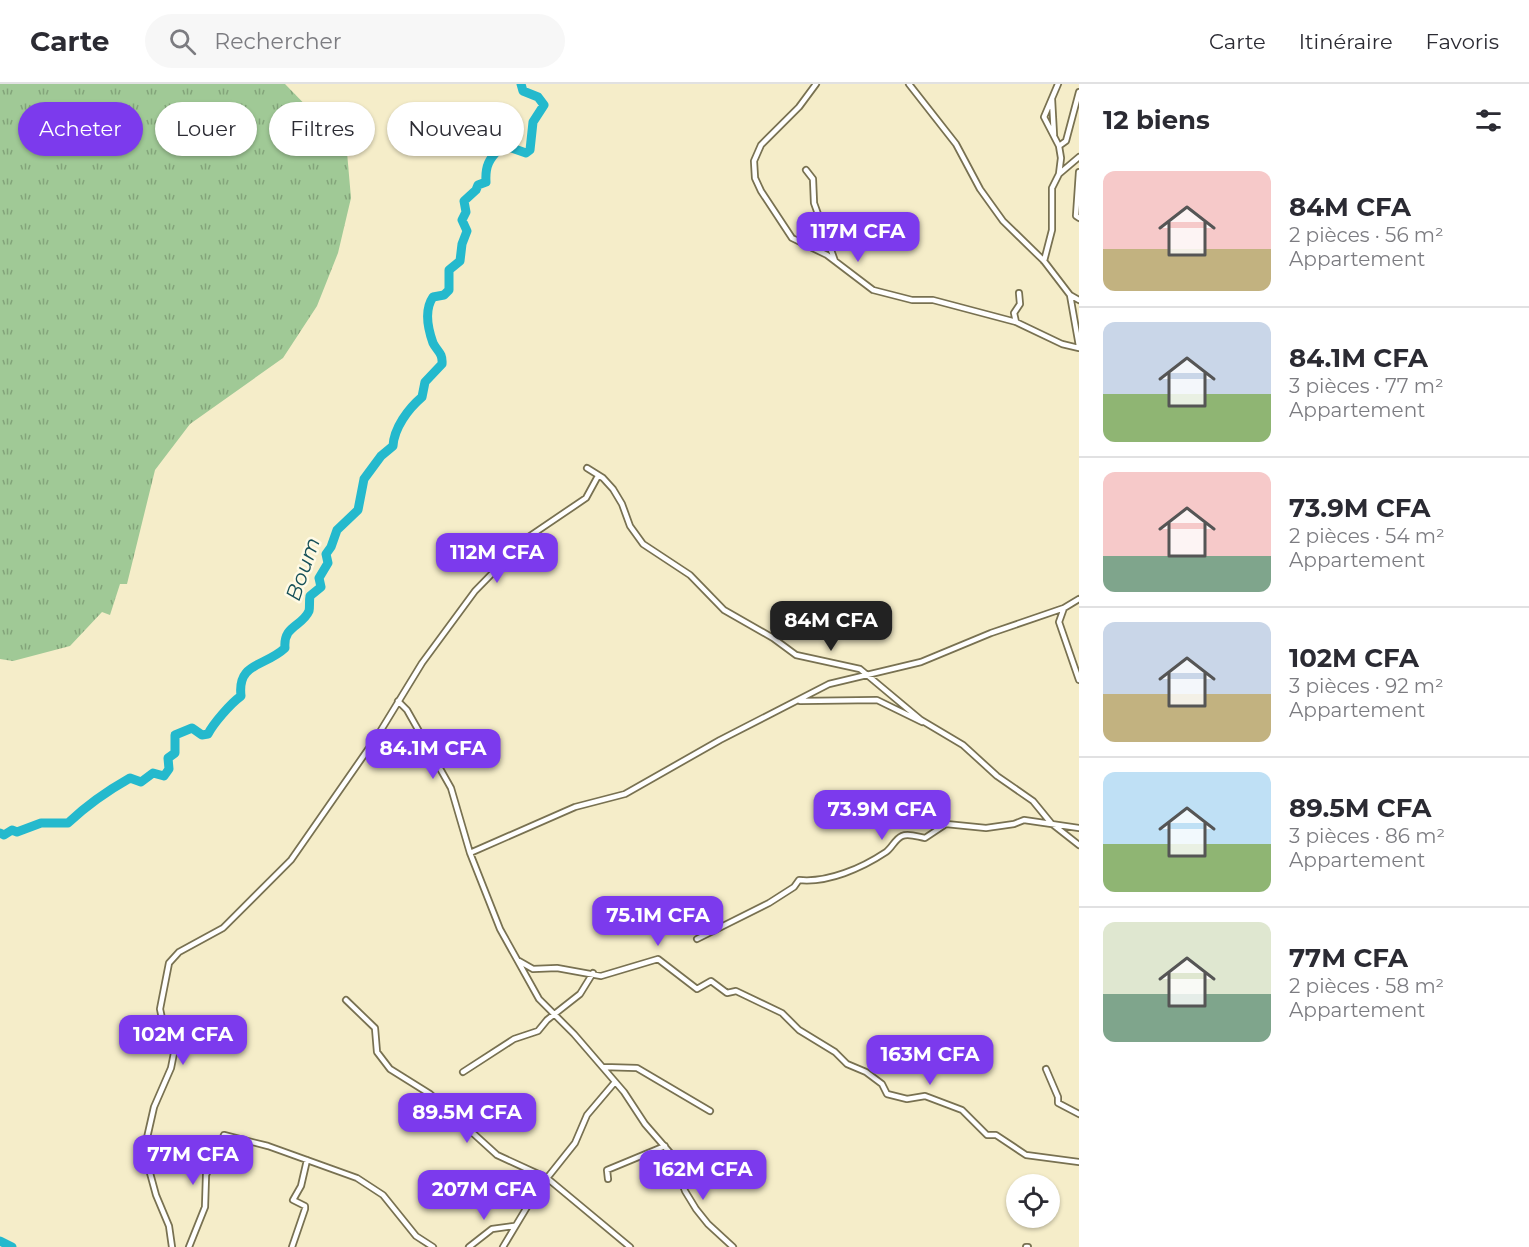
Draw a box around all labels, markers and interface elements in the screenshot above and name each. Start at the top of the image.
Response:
search box [145,14,565,68]
text: Carte [30,24,109,58]
icon: search [166,25,199,58]
text: Rechercher [214,28,342,55]
text: Carte [1209,29,1266,54]
text: Itinéraire [1299,29,1393,54]
text: Favoris [1426,29,1499,54]
chip: Acheter [18,102,143,156]
chip: Louer [155,102,257,156]
chip: Filtres [269,102,375,156]
chip: Nouveau [387,102,524,156]
text: 12 biens [1103,104,1210,136]
icon: filters [1472,104,1505,137]
text: 84M CFA [1289,191,1411,223]
icon: home [1151,195,1223,267]
pin: 117M CFA [796,212,920,263]
text: 117M CFA [811,219,905,243]
text: 2 pièces · 56 m² [1289,223,1444,247]
text: Appartement [1289,247,1425,271]
text: 84.1M CFA [1289,342,1428,374]
icon: home [1151,346,1223,418]
text: 3 pièces · 77 m² [1289,374,1444,398]
text: Appartement [1289,398,1425,422]
text: 73.9M CFA [1289,492,1431,524]
icon: home [1151,496,1223,568]
text: 2 pièces · 54 m² [1289,524,1445,548]
pin: 112M CFA [435,533,559,584]
water label: Boum [280,534,325,604]
text: 112M CFA [450,540,544,564]
text: Appartement [1289,548,1425,572]
pin: 84M CFA [776,601,886,652]
text: 84M CFA [784,608,878,632]
text: 102M CFA [1289,642,1419,674]
icon: home [1151,646,1223,718]
text: 3 pièces · 92 m² [1289,674,1444,698]
text: Appartement [1289,698,1425,722]
pin: 84.1M CFA [364,729,502,780]
text: 84.1M CFA [380,736,486,760]
pin: 73.9M CFA [813,790,951,841]
text: 89.5M CFA [1289,792,1431,824]
icon: home [1151,796,1223,868]
text: 73.9M CFA [828,797,936,821]
text: 3 pièces · 86 m² [1289,824,1445,848]
text: Appartement [1289,848,1425,872]
pin: 75.1M CFA [589,896,727,947]
text: 75.1M CFA [606,903,710,927]
text: 77M CFA [1289,942,1408,974]
icon: home [1151,946,1223,1018]
text: 2 pièces · 58 m² [1289,974,1444,998]
text: Appartement [1289,998,1425,1022]
pin: 102M CFA [121,1015,245,1066]
text: 102M CFA [133,1022,233,1046]
pin: 163M CFA [868,1035,992,1086]
text: 163M CFA [880,1042,980,1066]
pin: 89.5M CFA [398,1093,536,1144]
text: 89.5M CFA [412,1100,522,1124]
pin: 77M CFA [138,1135,248,1186]
text: 77M CFA [147,1142,239,1166]
pin: 162M CFA [641,1150,765,1201]
text: 162M CFA [653,1157,753,1181]
pin: 207M CFA [422,1170,546,1221]
map controls [1006,1174,1060,1228]
button: locate [1006,1174,1060,1228]
text: 207M CFA [432,1177,536,1201]

